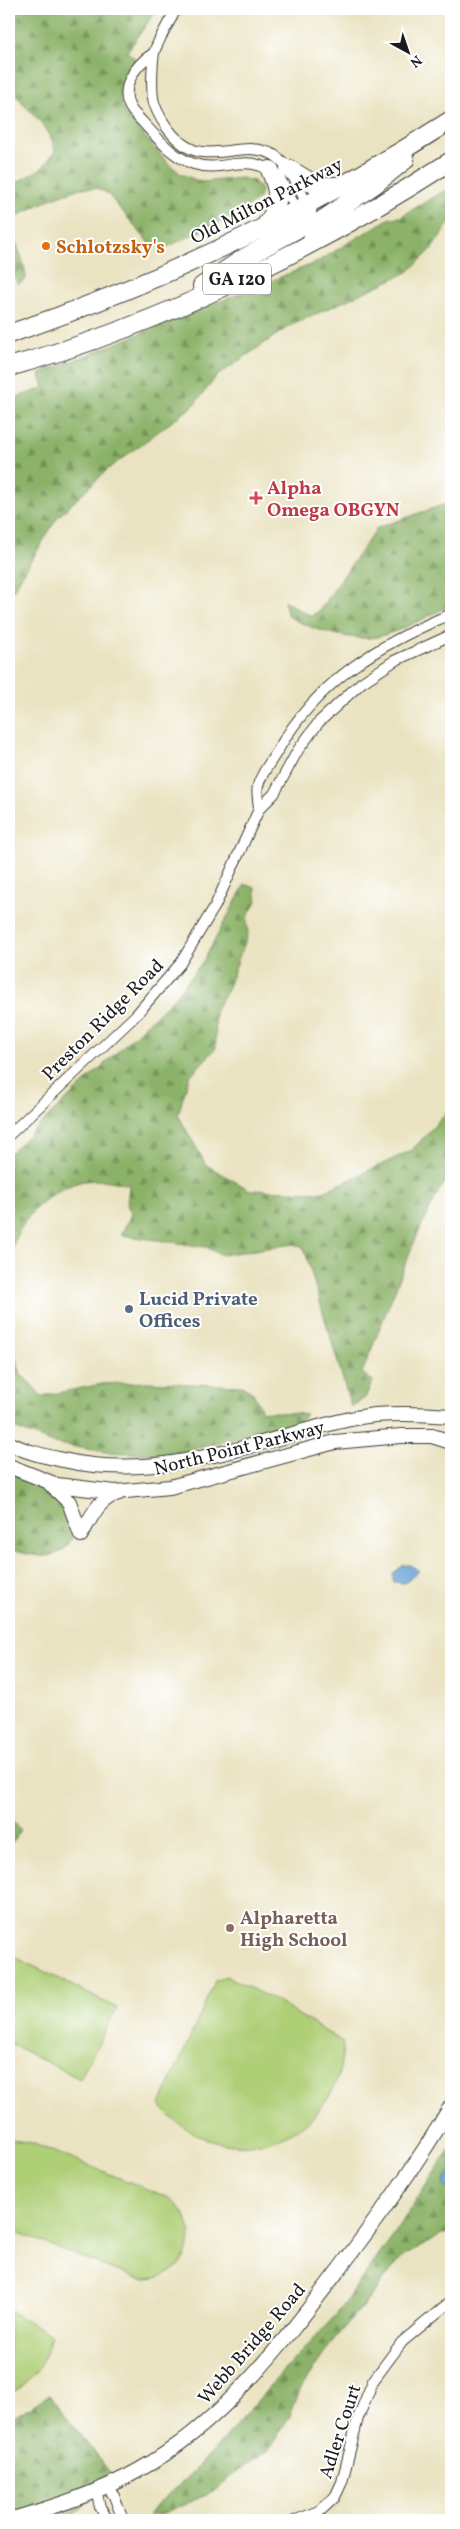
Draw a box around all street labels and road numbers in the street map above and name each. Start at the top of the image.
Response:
street label: Old Milton Parkway [186,152,347,251]
road number: GA 120 [203,264,271,294]
street label: Preston Ridge Road [37,954,170,1087]
street label: North Point Parkway [151,1415,328,1483]
street label: Webb Bridge Road [193,2278,312,2410]
street label: Adler Court [313,2381,369,2482]

